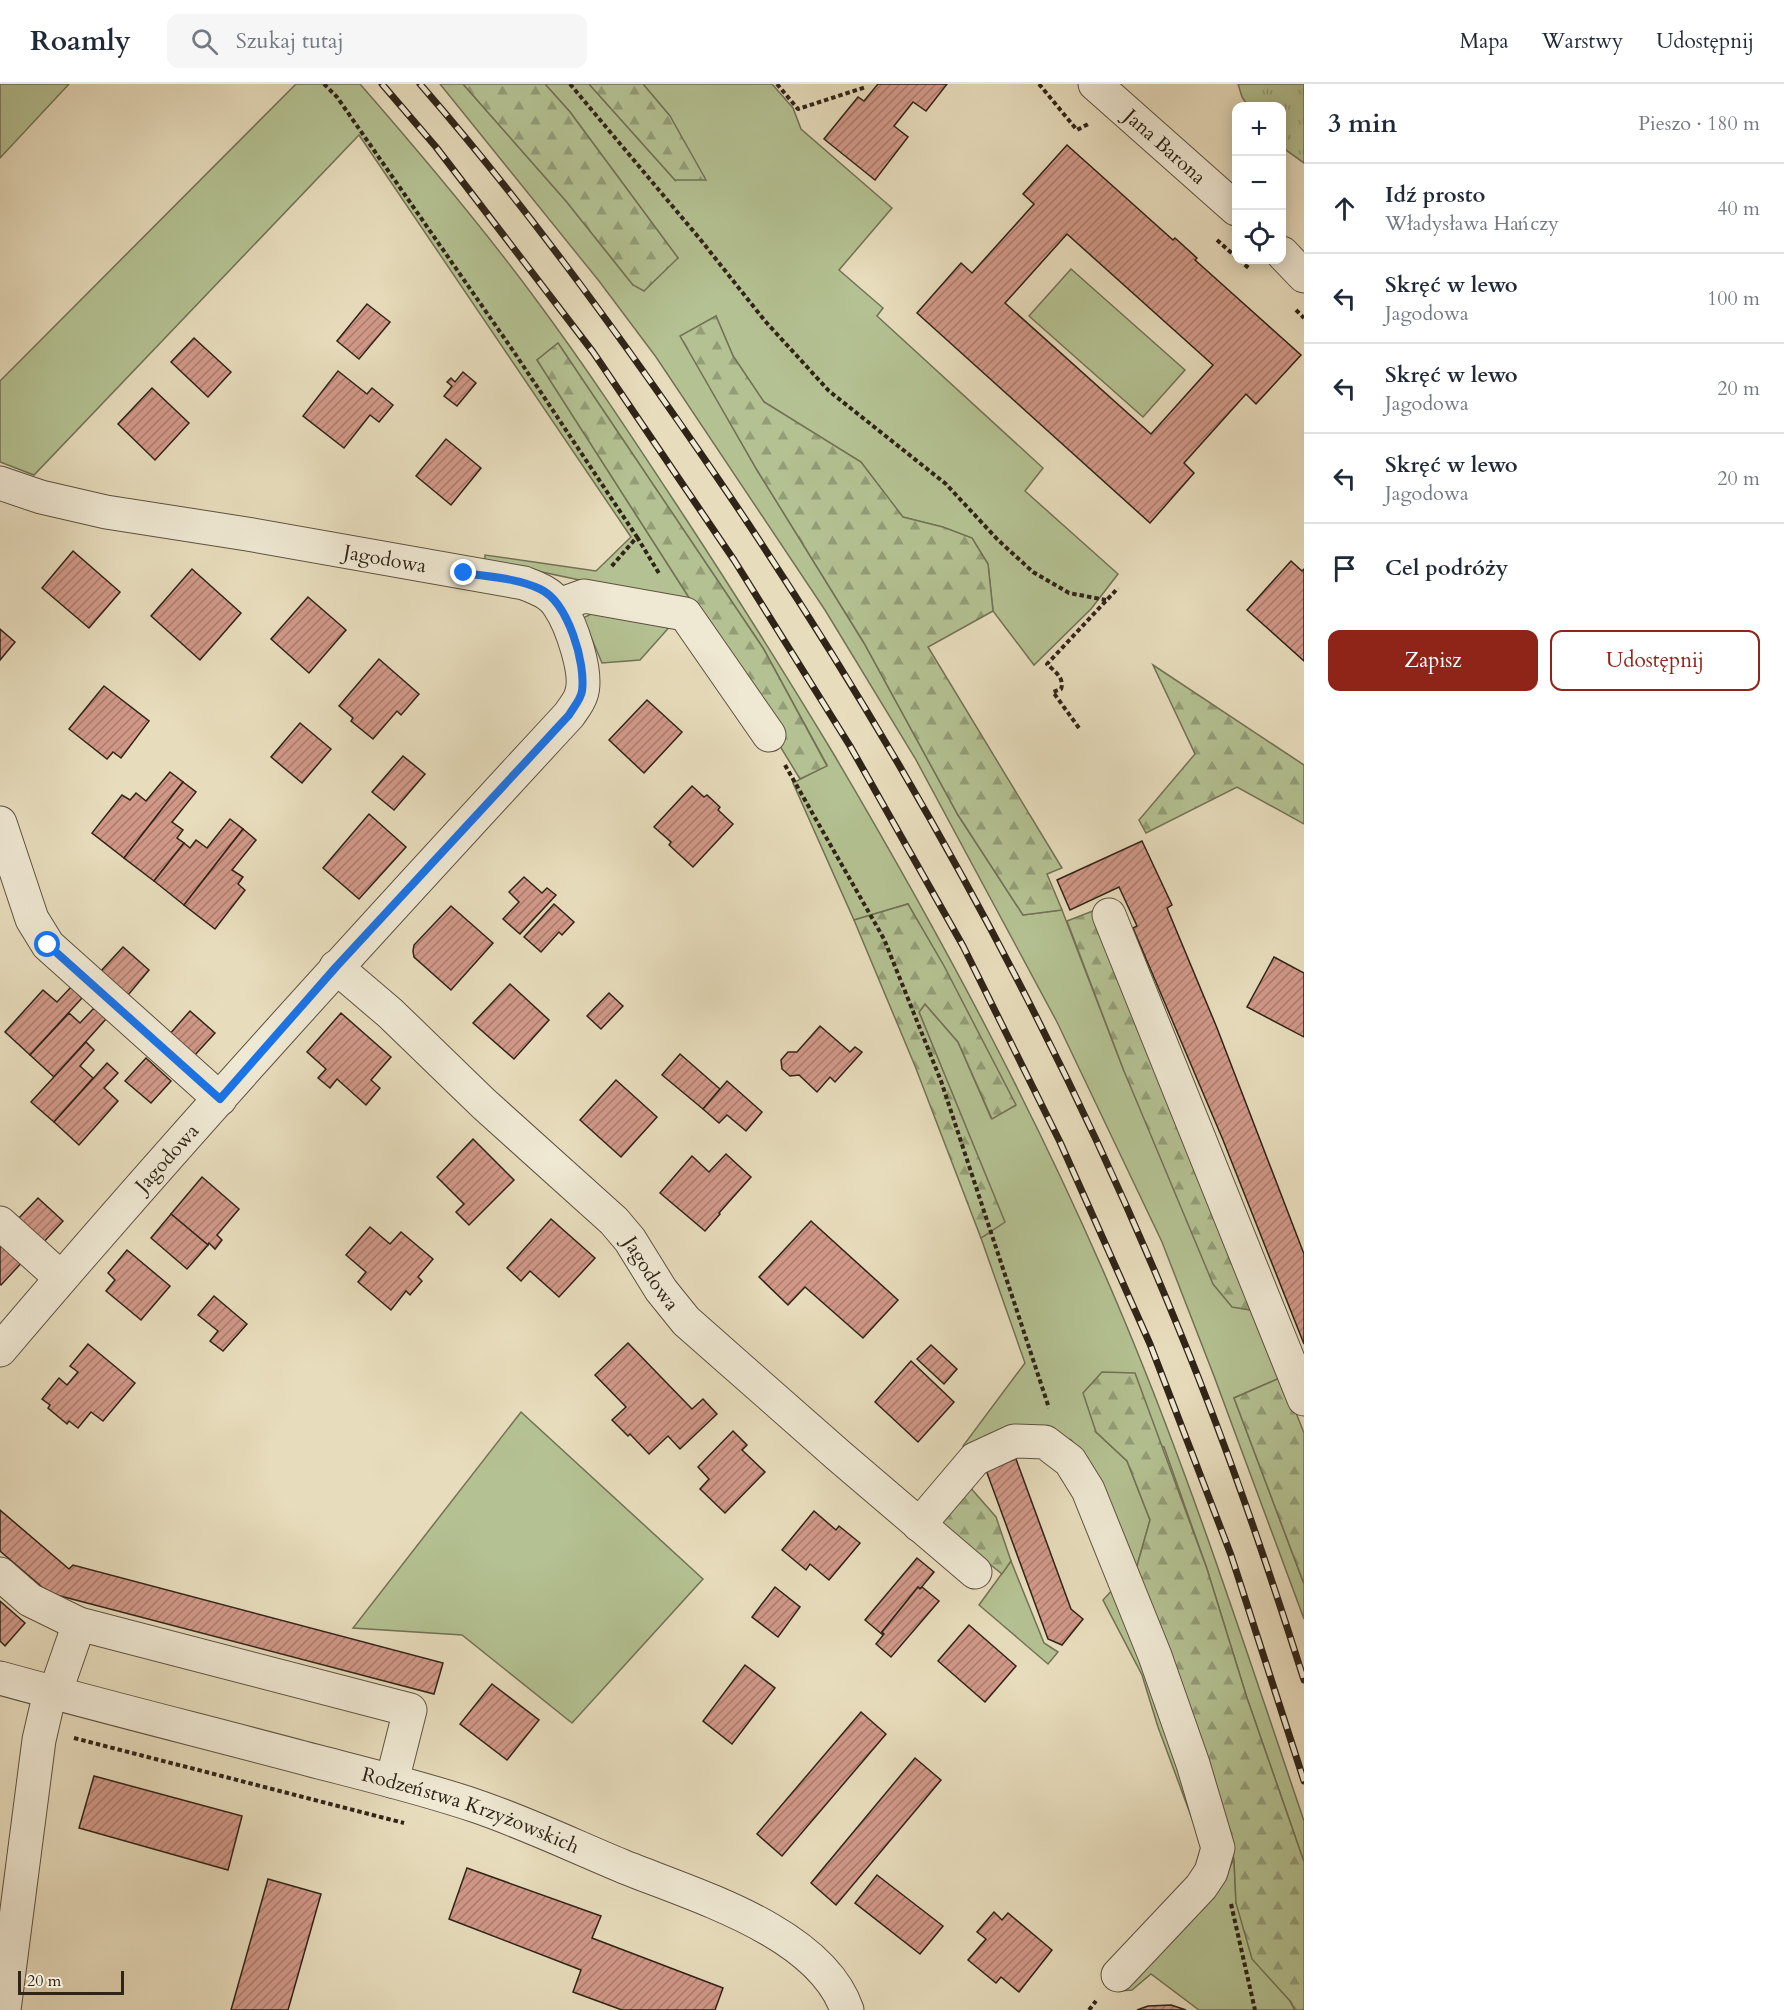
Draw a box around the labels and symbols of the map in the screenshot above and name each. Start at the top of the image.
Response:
street label: Jana Barona [1116,101,1212,190]
street label: Jagodowa [339,537,429,579]
route end [450,559,476,585]
route start [34,931,60,957]
street label: Jagodowa [127,1118,205,1200]
street label: Jagodowa [616,1228,686,1316]
street label: Rodzeństwa Krzyżowskich [359,1760,584,1860]
scale bar [18,1968,124,1996]

